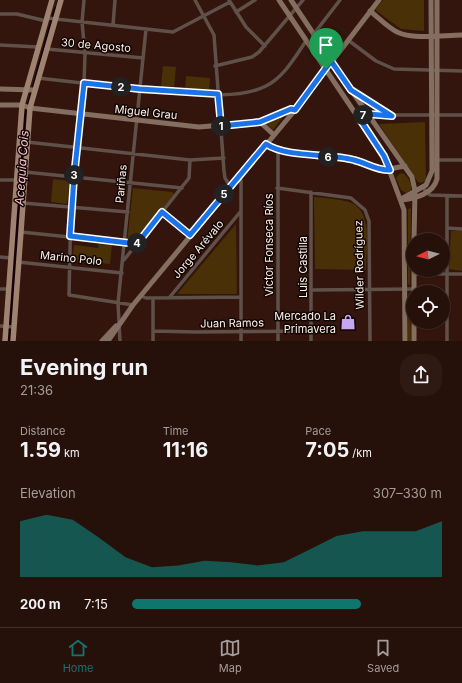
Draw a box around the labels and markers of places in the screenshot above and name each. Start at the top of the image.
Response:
pin [309,28,343,69]
pin: 2 [111,77,131,97]
pin: 7 [353,105,373,125]
pin: 1 [211,116,231,136]
pin: 6 [318,147,338,167]
pin: 3 [64,165,84,185]
pin: 5 [214,184,234,204]
pin: 4 [127,233,147,253]
place label: Mercado La Primavera [274,309,336,336]
shop icon: Mercado La Primavera [339,313,357,331]

